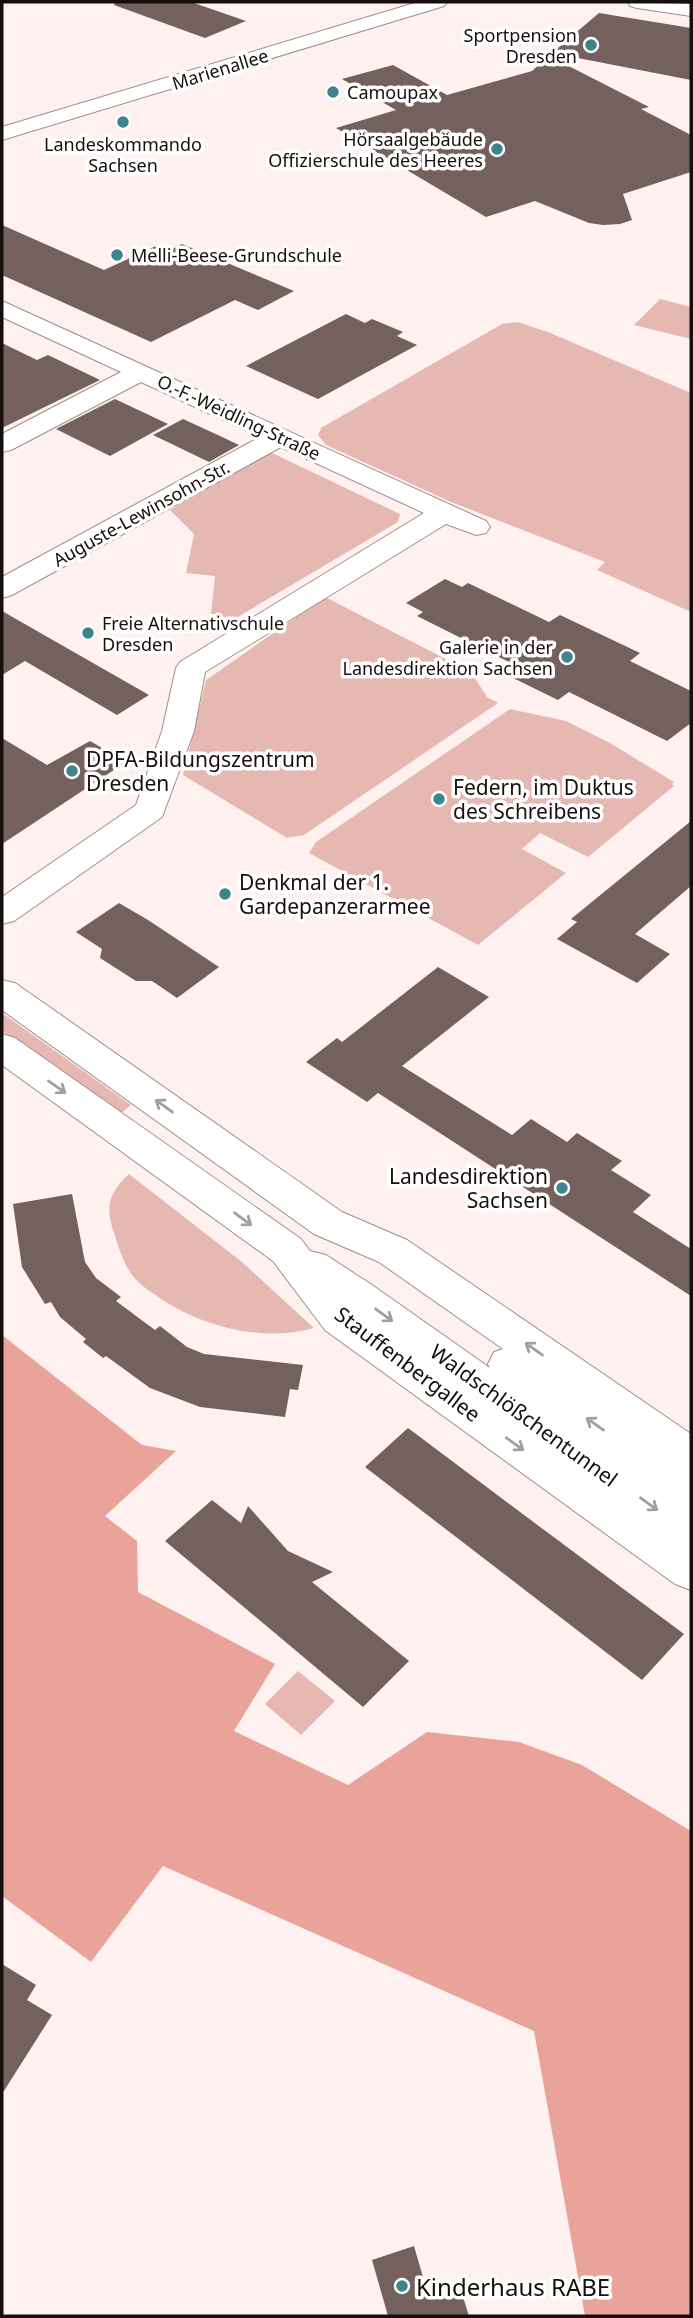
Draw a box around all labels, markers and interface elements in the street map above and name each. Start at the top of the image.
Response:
place label: Sportpension Dresden [464,23,577,68]
marker: Sportpension Dresden [583,37,599,53]
street label: Marienallee [169,43,271,95]
place label: Camoupax [347,80,438,104]
marker: Camoupax [325,84,341,100]
marker: Landeskommando Sachsen [115,114,131,130]
place label: Hörsaalgebäude Offizierschule des Heeres [268,127,483,172]
place label: Landeskommando Sachsen [44,132,202,177]
marker: Hörsaalgebäude Offizierschule des Heeres [489,141,505,157]
place label: Melli-Beese-Grundschule [131,243,342,267]
marker: Melli-Beese-Grundschule [109,247,125,263]
street label: O.-F.-Weidling-Straße [154,369,324,465]
street label: Auguste-Lewinsohn-Str. [48,454,234,572]
place label: Freie Alternativschule Dresden [102,611,284,656]
marker: Freie Alternativschule Dresden [80,625,96,641]
place label: Galerie in der Landesdirektion Sachsen [342,635,554,680]
marker: Galerie in der Landesdirektion Sachsen [559,649,575,665]
place label: DPFA-Bildungszentrum Dresden [86,745,315,797]
marker: DPFA-Bildungszentrum Dresden [64,763,80,779]
place label: Federn, im Duktus des Schreibens [453,773,634,825]
marker: Federn, im Duktus des Schreibens [431,791,447,807]
place label: Denkmal der 1. Gardepanzerarmee [239,868,431,920]
marker: Denkmal der 1. Gardepanzerarmee [217,886,233,902]
one-way arrow [47,1080,66,1094]
one-way arrow [155,1099,174,1114]
place label: Landesdirektion Sachsen [389,1162,548,1214]
marker: Landesdirektion Sachsen [554,1180,570,1196]
one-way arrow [233,1212,252,1226]
street label: Stauffenbergallee [329,1300,487,1428]
one-way arrow [374,1308,393,1322]
street label: Waldschlößchentunnel [425,1337,623,1493]
one-way arrow [525,1342,544,1356]
one-way arrow [586,1417,605,1432]
one-way arrow [505,1437,524,1451]
one-way arrow [639,1497,658,1512]
place label: Kinderhaus RABE [416,2270,610,2303]
marker: Kinderhaus RABE [394,2278,410,2294]

